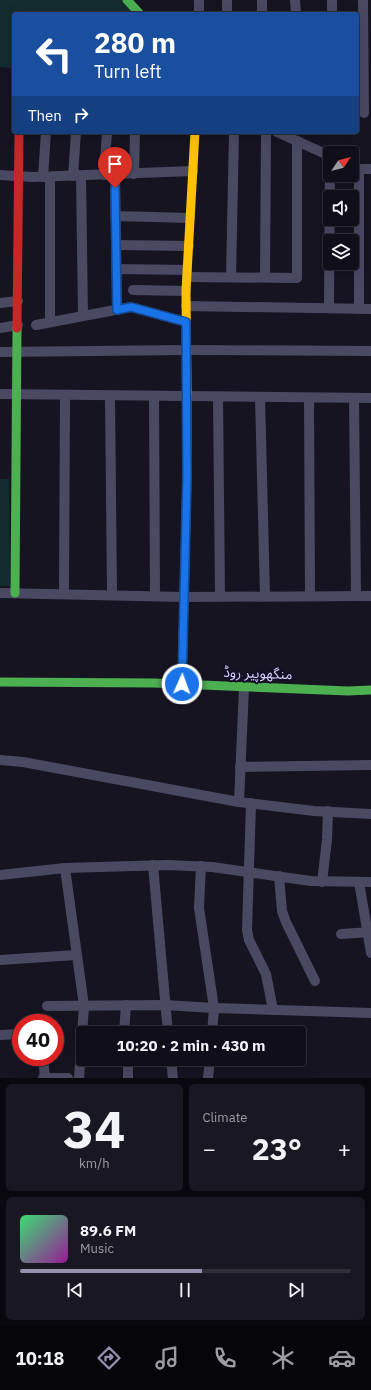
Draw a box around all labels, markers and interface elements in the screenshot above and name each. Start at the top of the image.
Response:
text: 280 m [94,24,176,61]
icon: left [28,28,80,80]
text: Turn left [94,60,162,83]
icon: right [70,104,92,126]
text: Then [28,106,62,125]
north arrow [323,146,359,182]
map controls [323,146,359,270]
pin [98,147,132,188]
icon: arrive [104,153,126,175]
button: sound [323,190,359,226]
button: layers [323,234,359,270]
position arrow [161,663,203,705]
street label: منگھوپیر روڈ [223,663,293,684]
speed limit sign: 40 [12,1014,64,1066]
text: 10:20 · 2 min · 430 m [117,1036,265,1055]
text: 34 [63,1095,125,1162]
text: Climate [203,1109,247,1126]
text: 23° [252,1129,302,1168]
text: − [203,1134,216,1163]
text: + [338,1134,351,1163]
text: km/h [79,1155,110,1172]
text: 89.6 FM [80,1221,136,1240]
text: Music [80,1240,114,1257]
icon: previous [64,1279,86,1301]
icon: pause [174,1279,196,1301]
icon: next [285,1279,307,1301]
icon: directions [95,1344,123,1372]
icon: music [153,1344,181,1372]
icon: phone [211,1344,239,1372]
icon: climate [269,1344,297,1372]
icon: car [328,1344,356,1372]
text: 10:18 [15,1347,64,1370]

